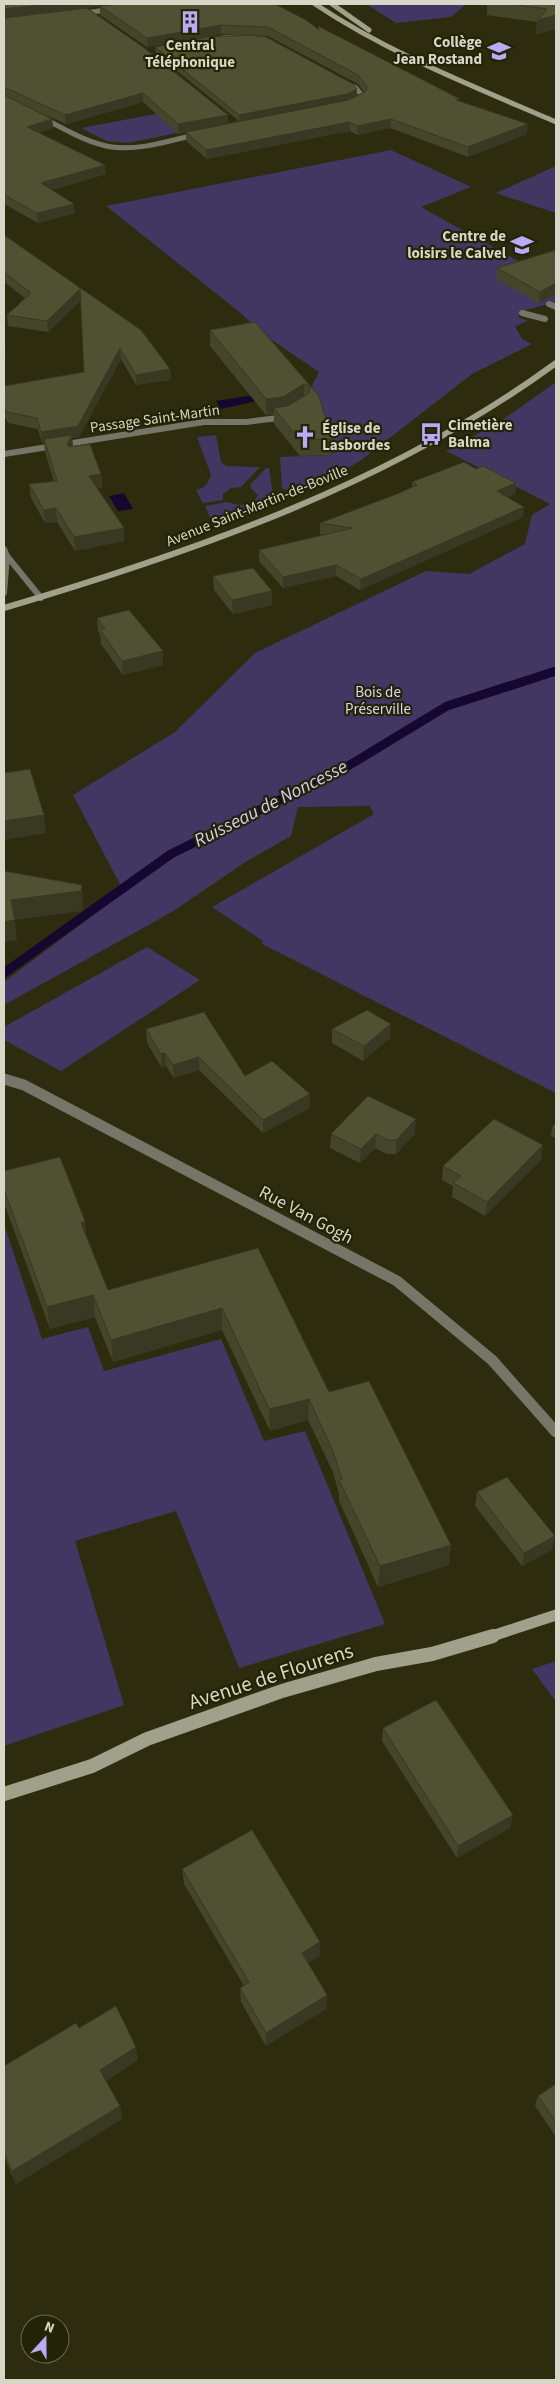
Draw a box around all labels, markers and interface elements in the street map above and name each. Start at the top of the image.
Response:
building icon: Central Téléphonique [177,9,203,35]
place label: Collège Jean Rostand [393,32,482,70]
place label: Central Téléphonique [145,35,235,73]
school or university icon: Collège Jean Rostand [486,38,512,64]
place label: Centre de loisirs le Calvel [407,226,507,264]
school or university icon: Centre de loisirs le Calvel [509,232,535,258]
street label: Passage Saint-Martin [89,400,221,438]
place label: Cimetière Balma [448,415,513,453]
place label: Église de Lasbordes [322,418,390,456]
bus stop icon: Cimetière Balma [418,421,444,447]
church icon: Église de Lasbordes [292,424,318,450]
street label: Avenue Saint-Martin-de-Boville [163,460,351,552]
park label: Bois de Préserville [345,682,411,720]
water label: Ruisseau de Noncesse [189,754,353,854]
street label: Rue Van Gogh [254,1180,358,1250]
street label: Avenue de Flourens [185,1635,357,1717]
north arrow [20,2314,70,2364]
text: N [41,2317,57,2339]

